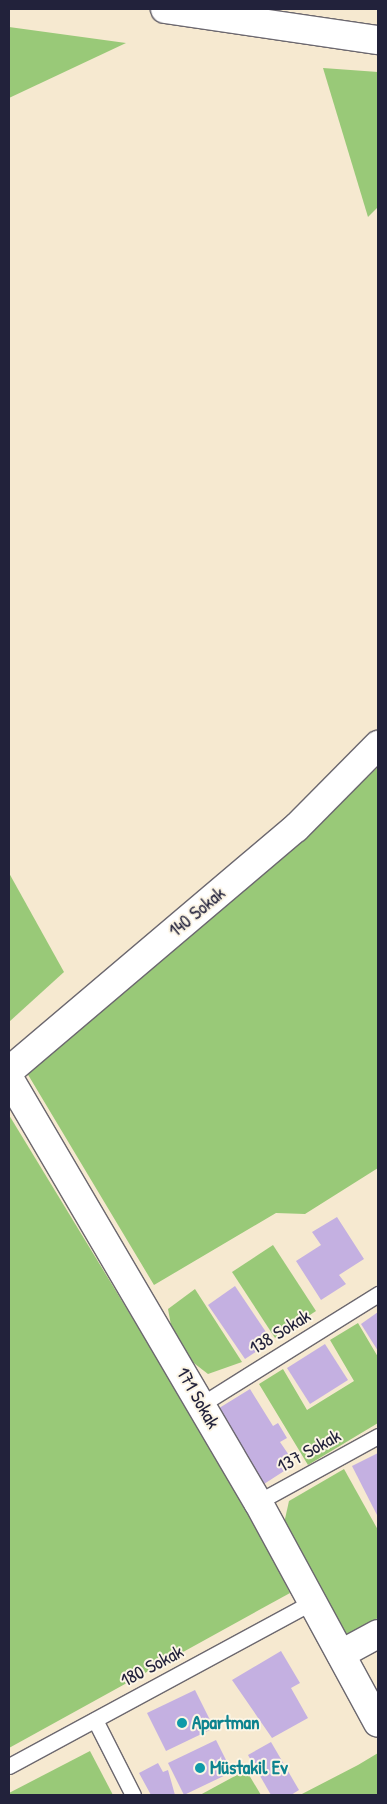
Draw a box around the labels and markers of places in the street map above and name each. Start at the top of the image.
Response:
place label: Apartman [192,1712,260,1734]
marker: Apartman [176,1717,188,1729]
place label: Müstakil Ev [210,1757,288,1779]
marker: Müstakil Ev [194,1762,206,1774]

